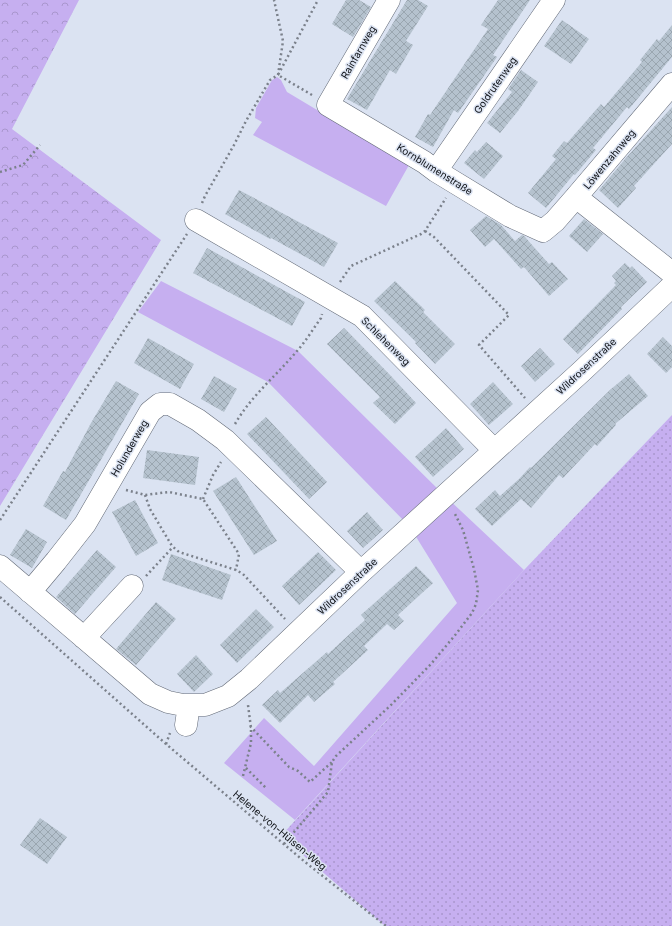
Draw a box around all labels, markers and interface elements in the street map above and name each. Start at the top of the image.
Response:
street label: Rainfarnweg [338,23,378,81]
street label: Goldrutenweg [471,54,519,116]
street label: Löwenzahnweg [581,127,637,191]
street label: Kornblumenstraße [395,141,475,197]
street label: Schlehenweg [359,314,413,368]
street label: Wildrosenstraße [554,335,619,397]
street label: Holunderweg [108,418,150,478]
street label: Wildrosenstraße [315,555,380,617]
street label: Helene-von-Hülsen-Weg [231,787,329,873]

